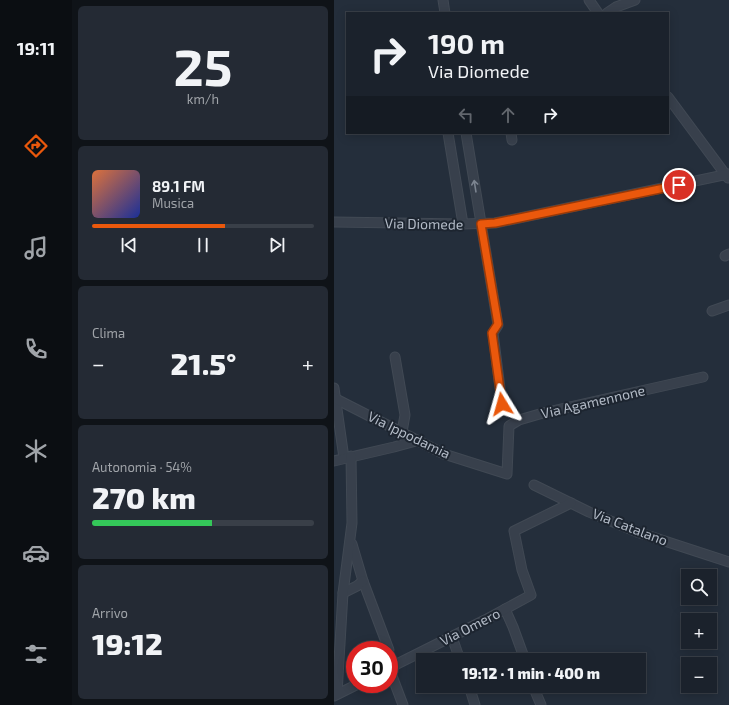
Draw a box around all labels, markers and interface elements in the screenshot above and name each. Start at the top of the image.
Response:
text: 190 m [428,26,505,60]
icon: right [362,28,414,80]
text: 25 [174,34,232,96]
text: 19:11 [17,37,55,59]
text: Via Diomede [428,60,529,82]
text: km/h [187,91,219,107]
icon: left [455,104,477,126]
icon: ahead [497,104,519,126]
icon: right [539,104,561,126]
icon: directions [22,132,50,160]
pin [662,168,696,202]
icon: arrive [668,174,690,196]
text: 89.1 FM [152,177,205,195]
one-way arrow [471,180,479,193]
text: Musica [152,195,194,211]
street label: Via Diomede [384,214,464,233]
icon: music [22,234,50,262]
icon: previous [118,234,140,256]
icon: pause [192,234,214,256]
icon: next [266,234,288,256]
text: Clima [92,325,125,341]
icon: phone [22,335,50,363]
text: 21.5° [171,345,236,381]
text: − [92,350,105,376]
text: + [302,350,314,376]
street label: Via Agamennone [539,381,647,422]
position arrow [481,383,523,425]
street label: Via Ippodamia [365,407,453,462]
icon: climate [22,437,50,465]
text: Autonomia · 54% [92,459,192,475]
text: 270 km [92,479,196,515]
street label: Via Catalano [590,504,670,549]
icon: car [22,539,50,567]
map controls [681,569,717,693]
button: search [681,569,717,605]
street label: Via Omero [437,604,503,649]
text: Arrivo [92,605,128,621]
button: + [681,613,717,649]
text: 19:12 [92,625,163,661]
icon: filters [22,640,50,668]
speed limit sign: 30 [346,641,398,693]
button: − [681,657,717,693]
text: 19:12 · 1 min · 400 m [462,664,600,682]

